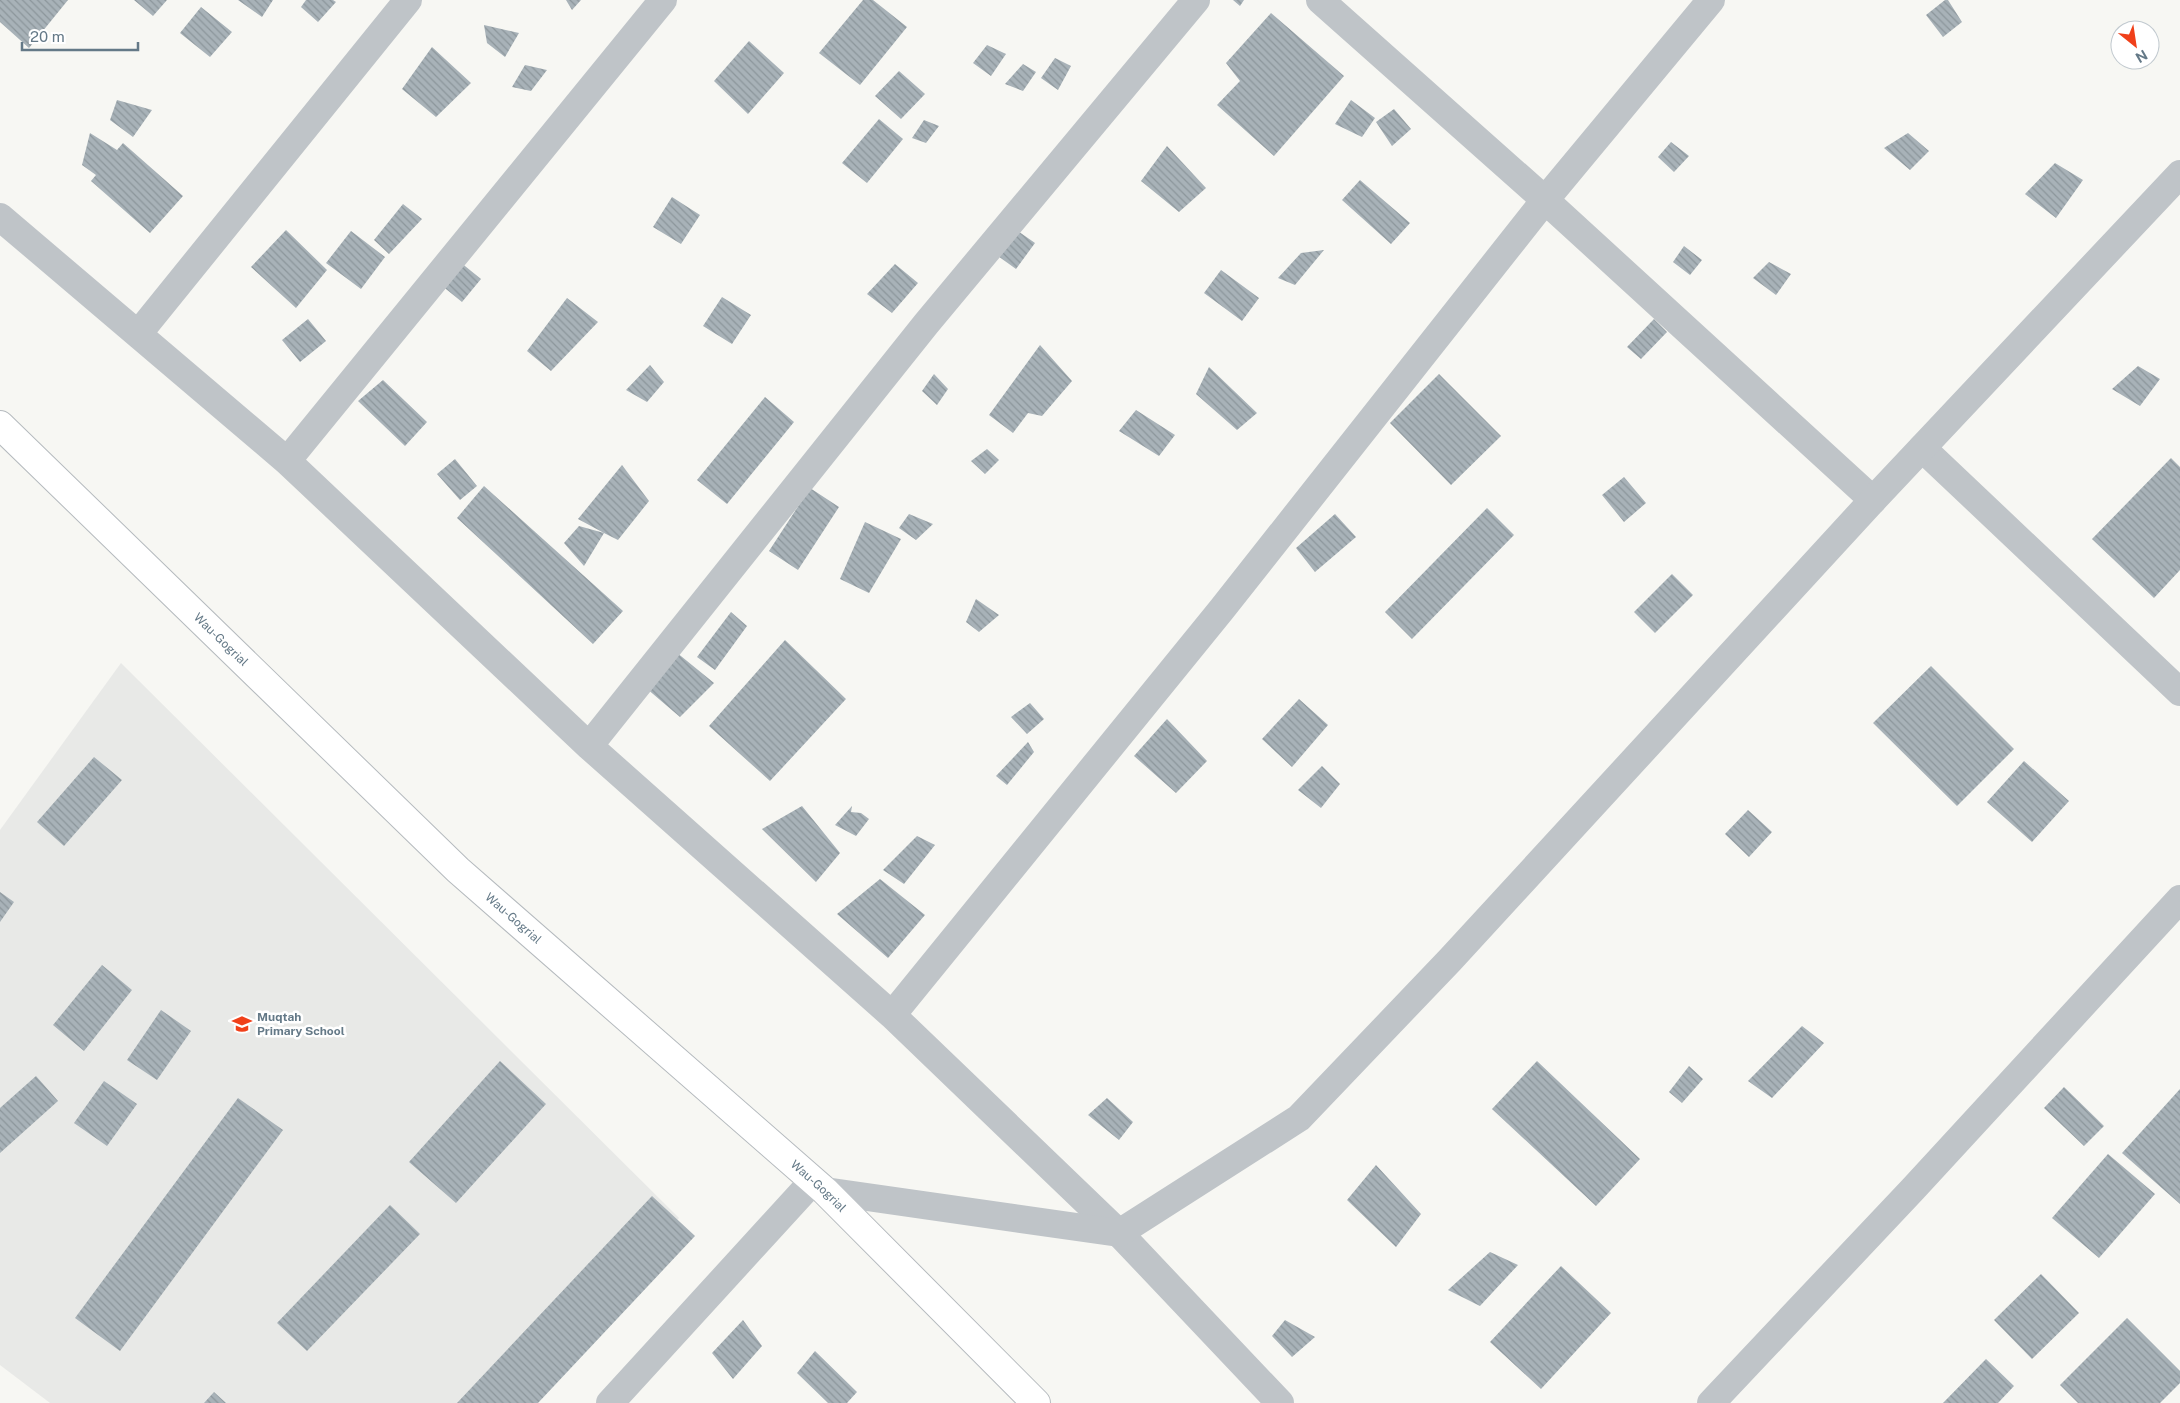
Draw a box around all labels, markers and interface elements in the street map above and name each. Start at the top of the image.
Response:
scale bar [22,20,139,52]
north arrow [2110,20,2160,70]
text: 20 m [30,28,65,45]
text: N [2133,47,2150,66]
street label: Wau-Gogrial [191,610,251,669]
street label: Wau-Gogrial [482,890,545,947]
place label: Muqtah Primary School [257,1010,345,1038]
school or university icon: Muqtah Primary School [231,1013,253,1035]
street label: Wau-Gogrial [788,1157,849,1215]

